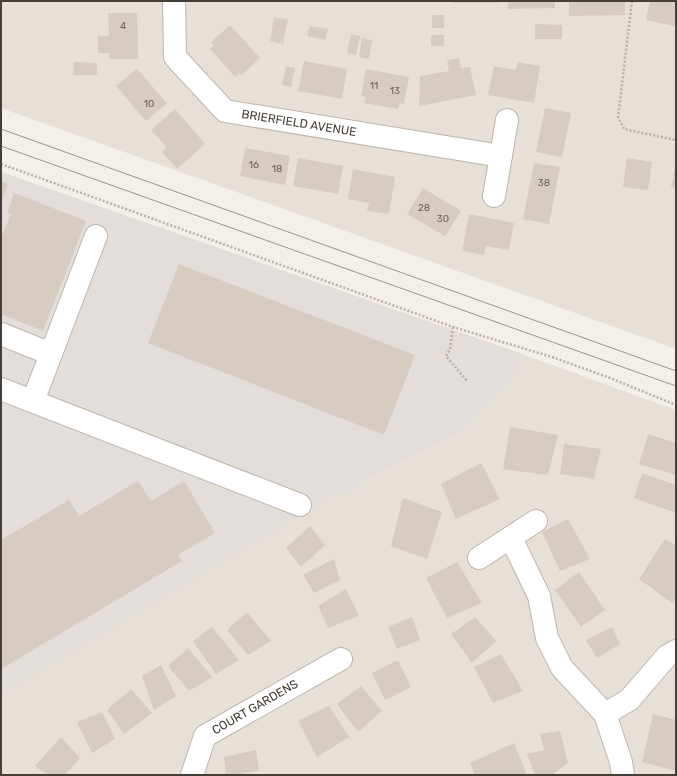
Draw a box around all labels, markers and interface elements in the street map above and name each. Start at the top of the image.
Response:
house number: 4 [120,20,126,32]
house number: 11 [370,80,378,92]
house number: 13 [390,85,400,97]
house number: 10 [144,98,154,110]
street label: BRIERFIELD AVENUE [241,107,357,139]
house number: 16 [249,159,259,171]
house number: 18 [272,163,282,175]
house number: 38 [538,177,550,189]
house number: 28 [418,202,430,214]
house number: 30 [437,213,449,225]
street label: COURT GARDENS [209,677,301,737]

